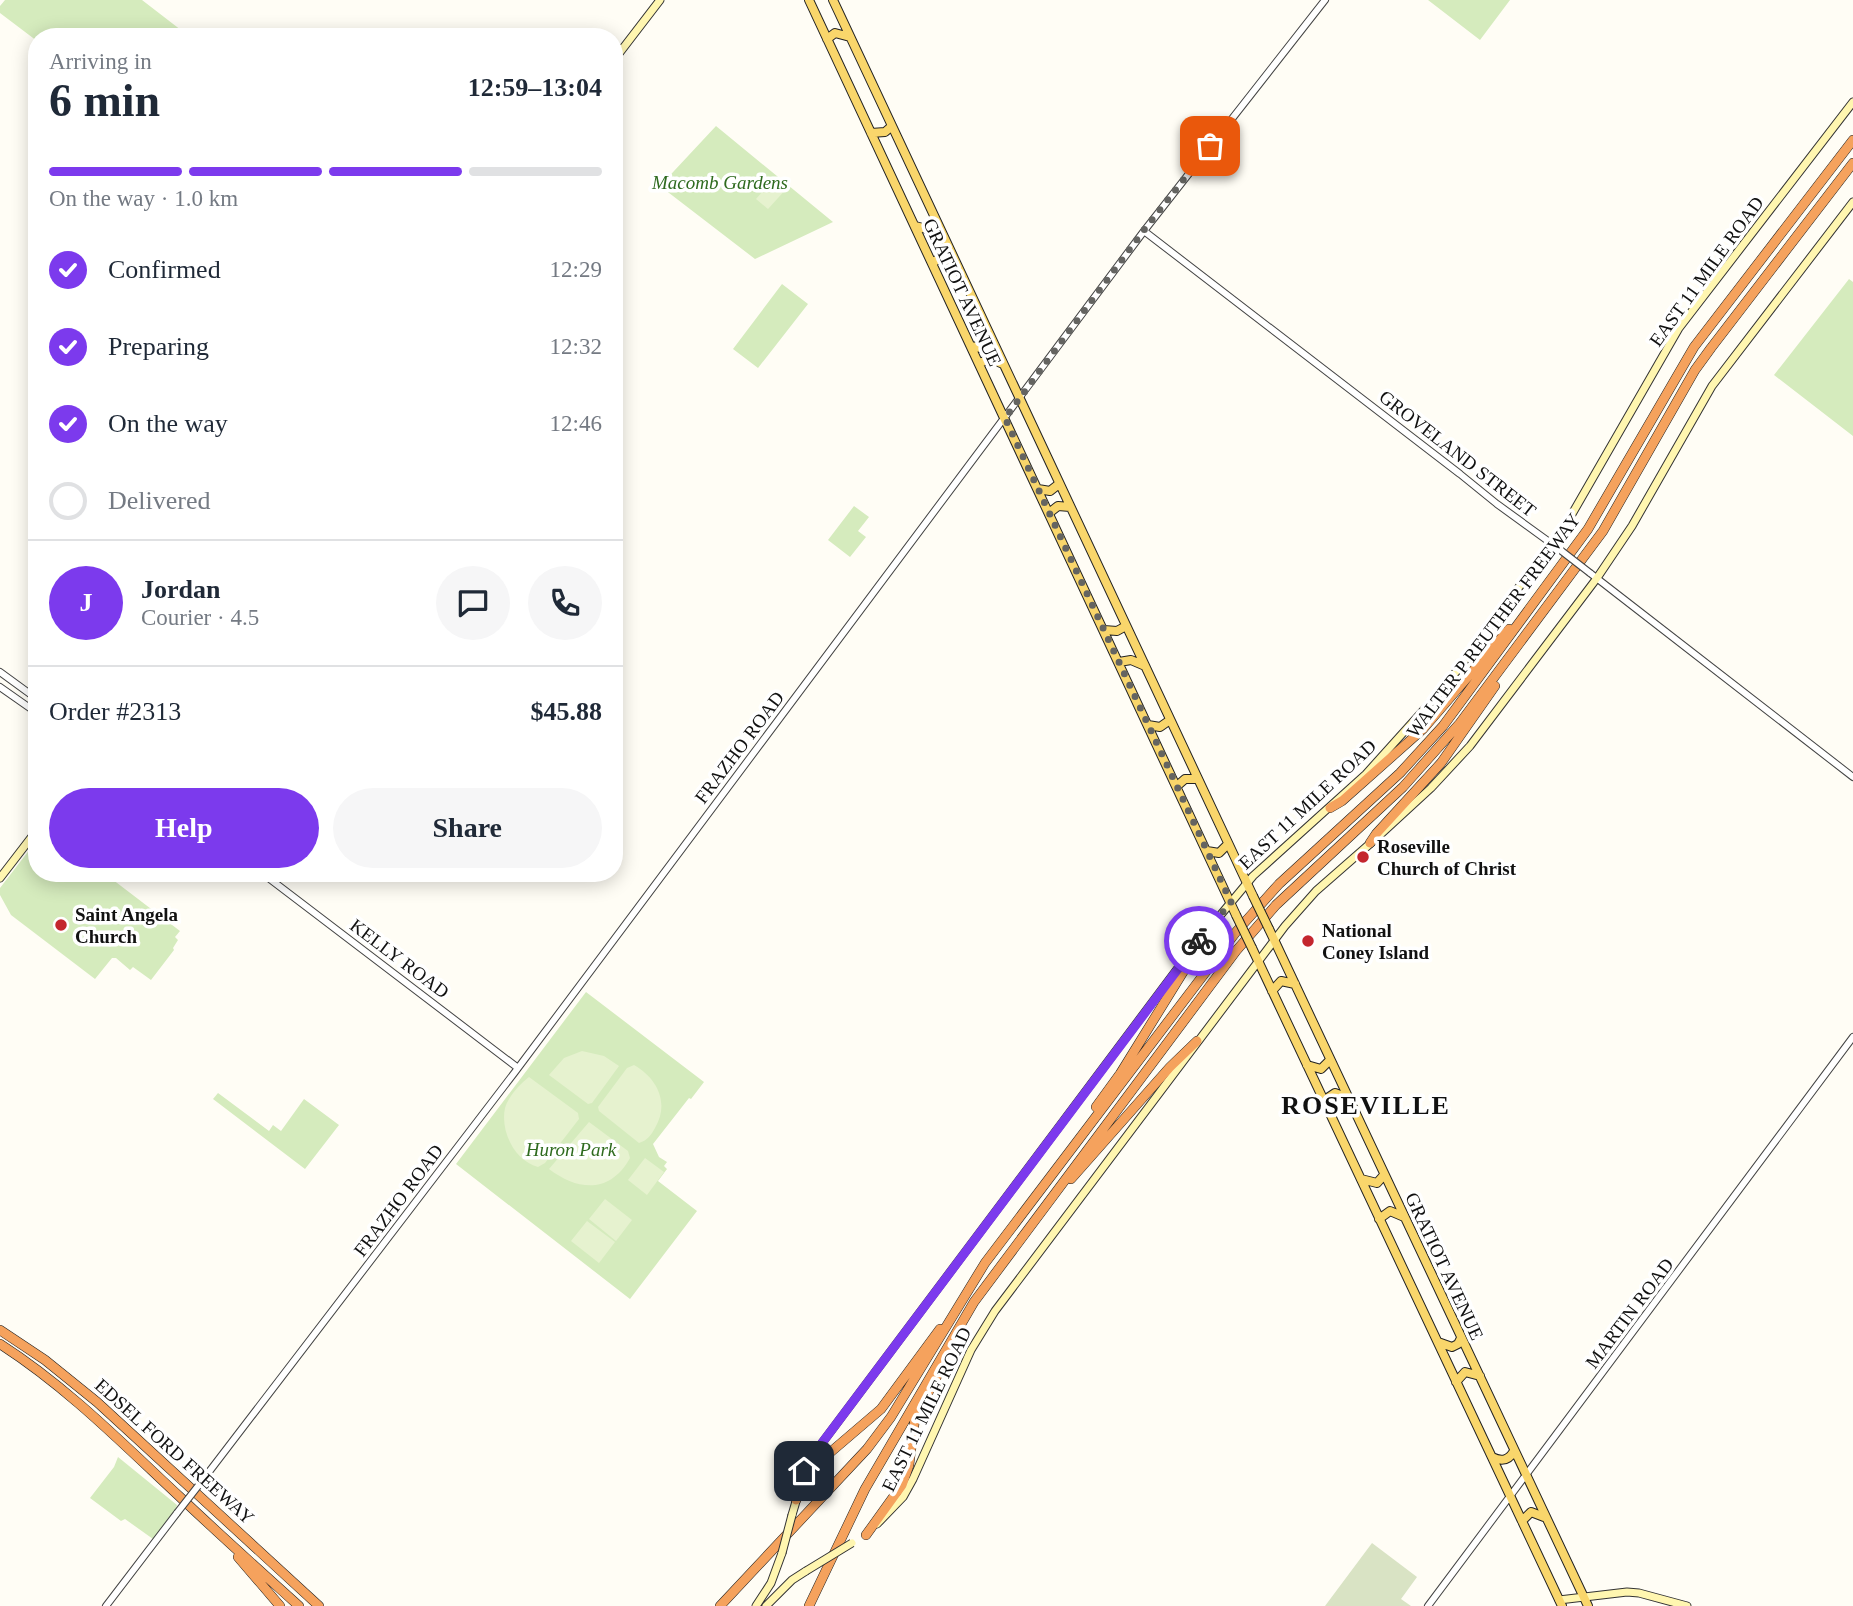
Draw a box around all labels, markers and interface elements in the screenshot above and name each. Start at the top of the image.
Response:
text: Arriving in [49,49,152,74]
text: 12:59–13:04 [468,73,602,102]
text: 6 min [49,75,160,126]
pin [1180,116,1240,176]
icon: bag [1191,127,1229,165]
park label: Macomb Gardens [651,172,788,193]
text: On the way · 1.0 km [49,186,238,211]
street label: EAST 11 MILE ROAD [1645,192,1768,350]
street label: GRATIOT AVENUE [919,215,1006,369]
icon: check [49,251,87,289]
text: Confirmed [108,255,221,284]
text: 12:29 [550,257,602,282]
icon: check [49,328,87,366]
text: Preparing [108,332,209,361]
text: 12:32 [550,334,602,359]
street label: GROVELAND STREET [1375,386,1540,521]
icon: check [49,405,87,443]
text: On the way [108,409,228,438]
text: 12:46 [550,411,602,436]
text: Delivered [108,486,211,515]
street label: WALTER P REUTHER FREEWAY [1402,509,1585,741]
button: chat [436,566,510,640]
button: phone [528,566,602,640]
text: Jordan [141,575,220,604]
text: J [80,588,93,617]
text: Courier · 4.5 [141,605,259,630]
street label: FRAZHO ROAD [691,687,788,807]
text: Order #2313 [49,697,181,726]
text: $45.88 [531,697,602,726]
street label: EAST 11 MILE ROAD [1234,735,1380,873]
button: Help [49,788,319,868]
button: Share [333,788,602,868]
place label: Roseville Church of Christ [1377,836,1517,879]
marker: Roseville Church of Christ [1355,849,1371,865]
place label: Saint Angela Church [75,904,178,947]
courier [1164,906,1234,976]
street label: KELLY ROAD [346,914,453,1002]
marker: Saint Angela Church [53,917,69,933]
place label: National Coney Island [1322,920,1430,963]
icon: bike [1180,922,1218,960]
marker: National Coney Island [1300,933,1316,949]
district label: ROSEVILLE [1281,1091,1451,1120]
park label: Huron Park [525,1139,617,1160]
street label: FRAZHO ROAD [350,1140,447,1260]
street label: GRATIOT AVENUE [1401,1189,1488,1343]
street label: MARTIN ROAD [1581,1254,1678,1372]
street label: EAST 11 MILE ROAD [878,1324,975,1495]
street label: EDSEL FORD FREEWAY [91,1374,259,1528]
pin [774,1441,834,1501]
icon: home [785,1452,823,1490]

